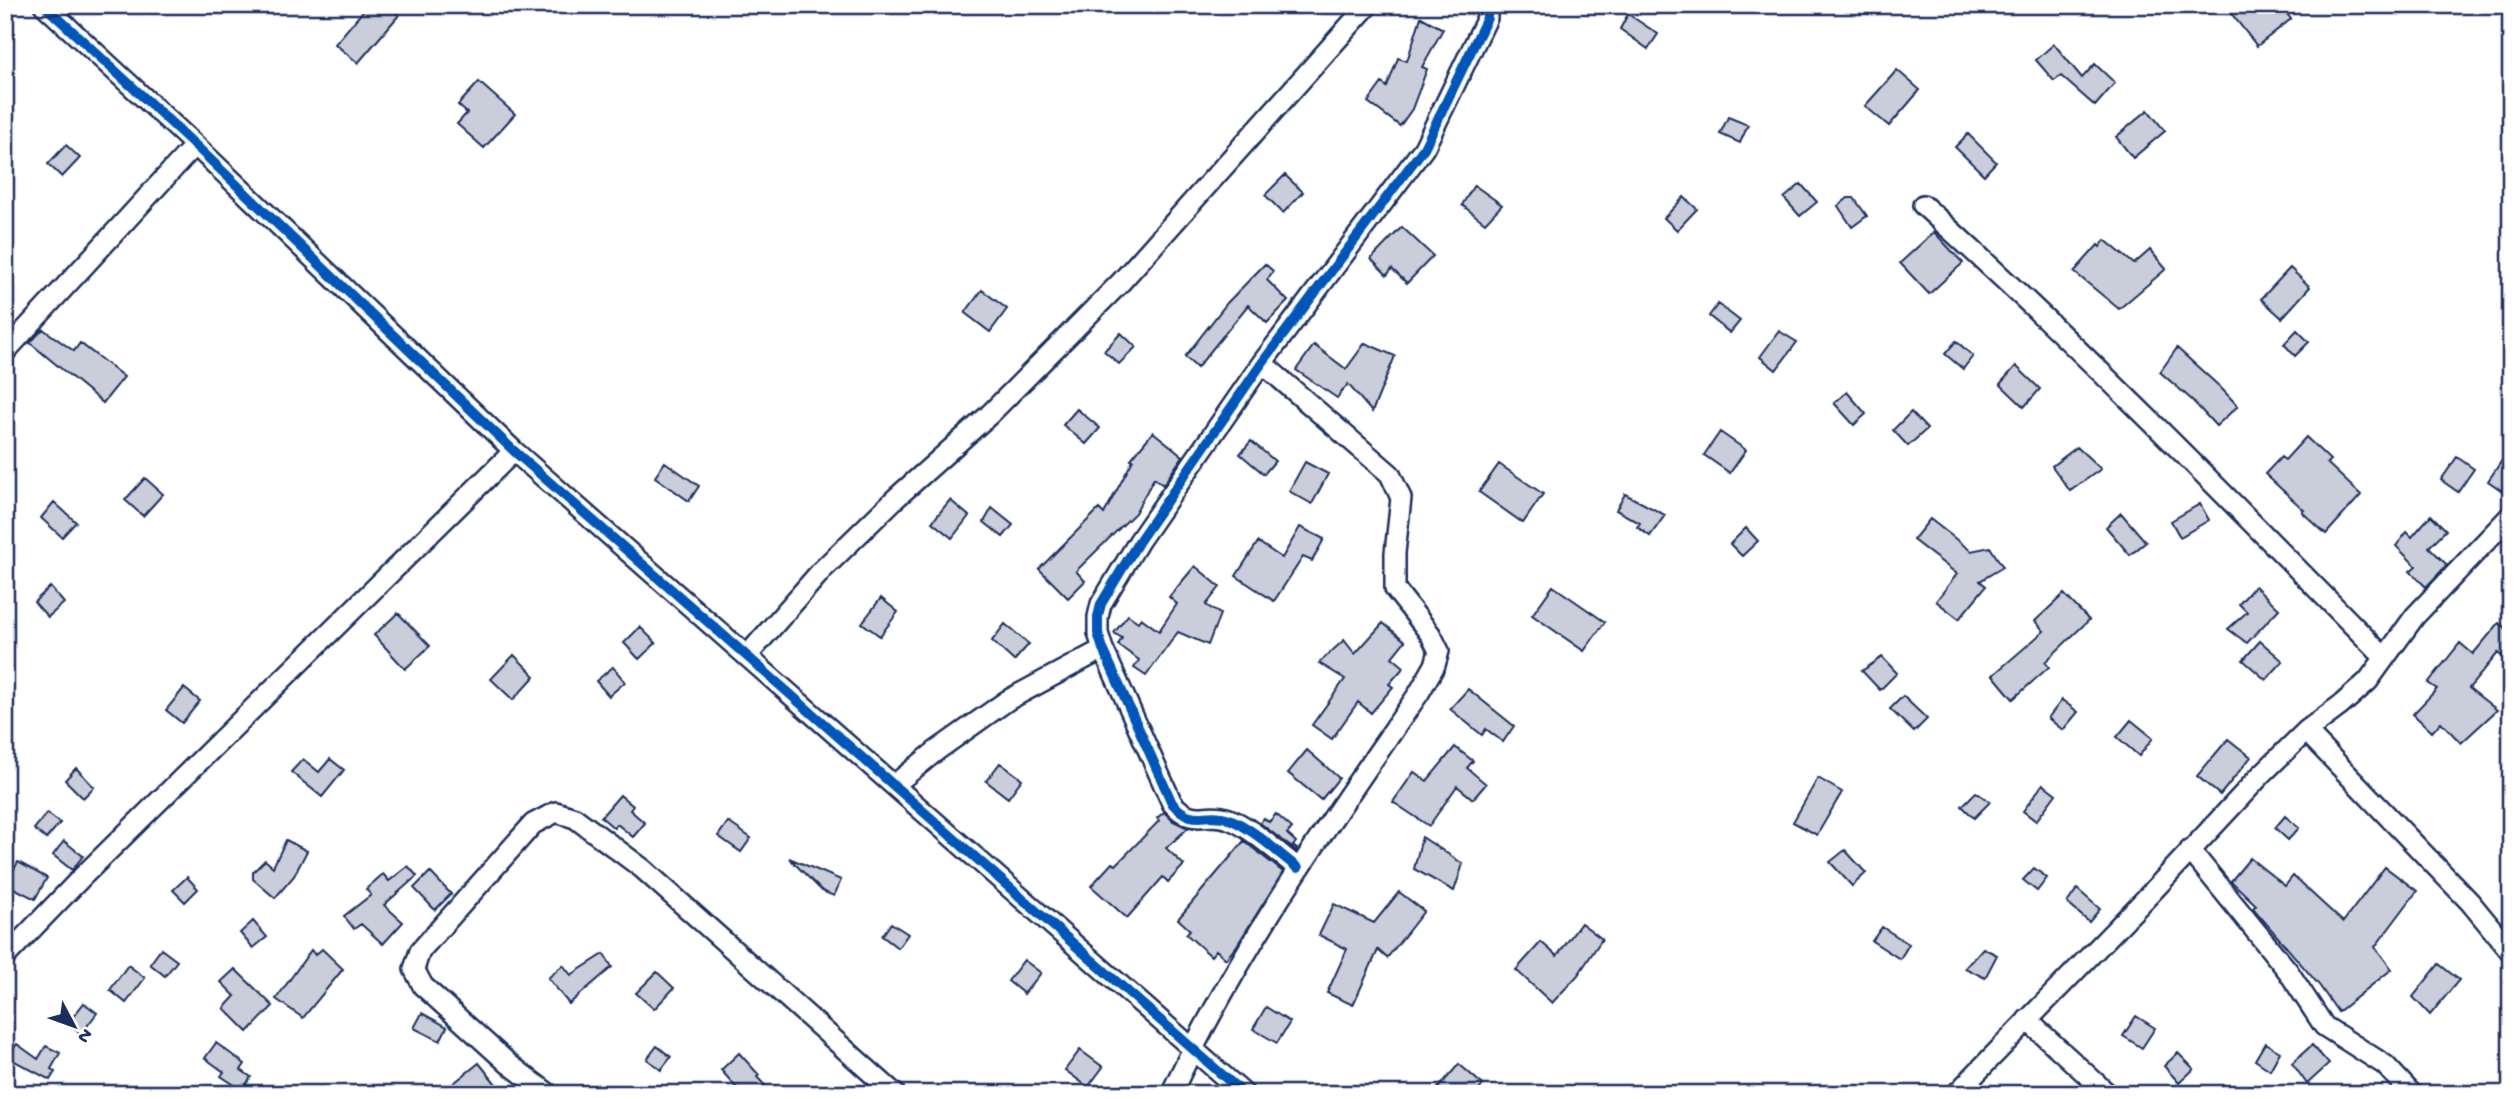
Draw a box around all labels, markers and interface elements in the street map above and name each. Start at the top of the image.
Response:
north arrow [38,990,108,1060]
text: N [71,1023,97,1047]

